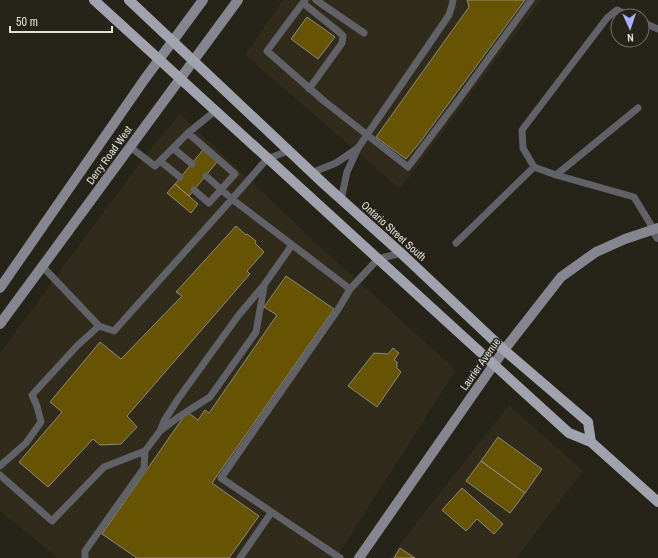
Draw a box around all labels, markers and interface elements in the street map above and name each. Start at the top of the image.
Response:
scale bar [10,8,112,34]
north arrow [610,8,650,48]
text: 50 m [16,14,38,30]
text: N [627,31,634,45]
street label: Derry Road West [83,123,135,187]
street label: Ontario Street South [359,198,429,264]
street label: Laurier Avenue [457,335,503,393]

